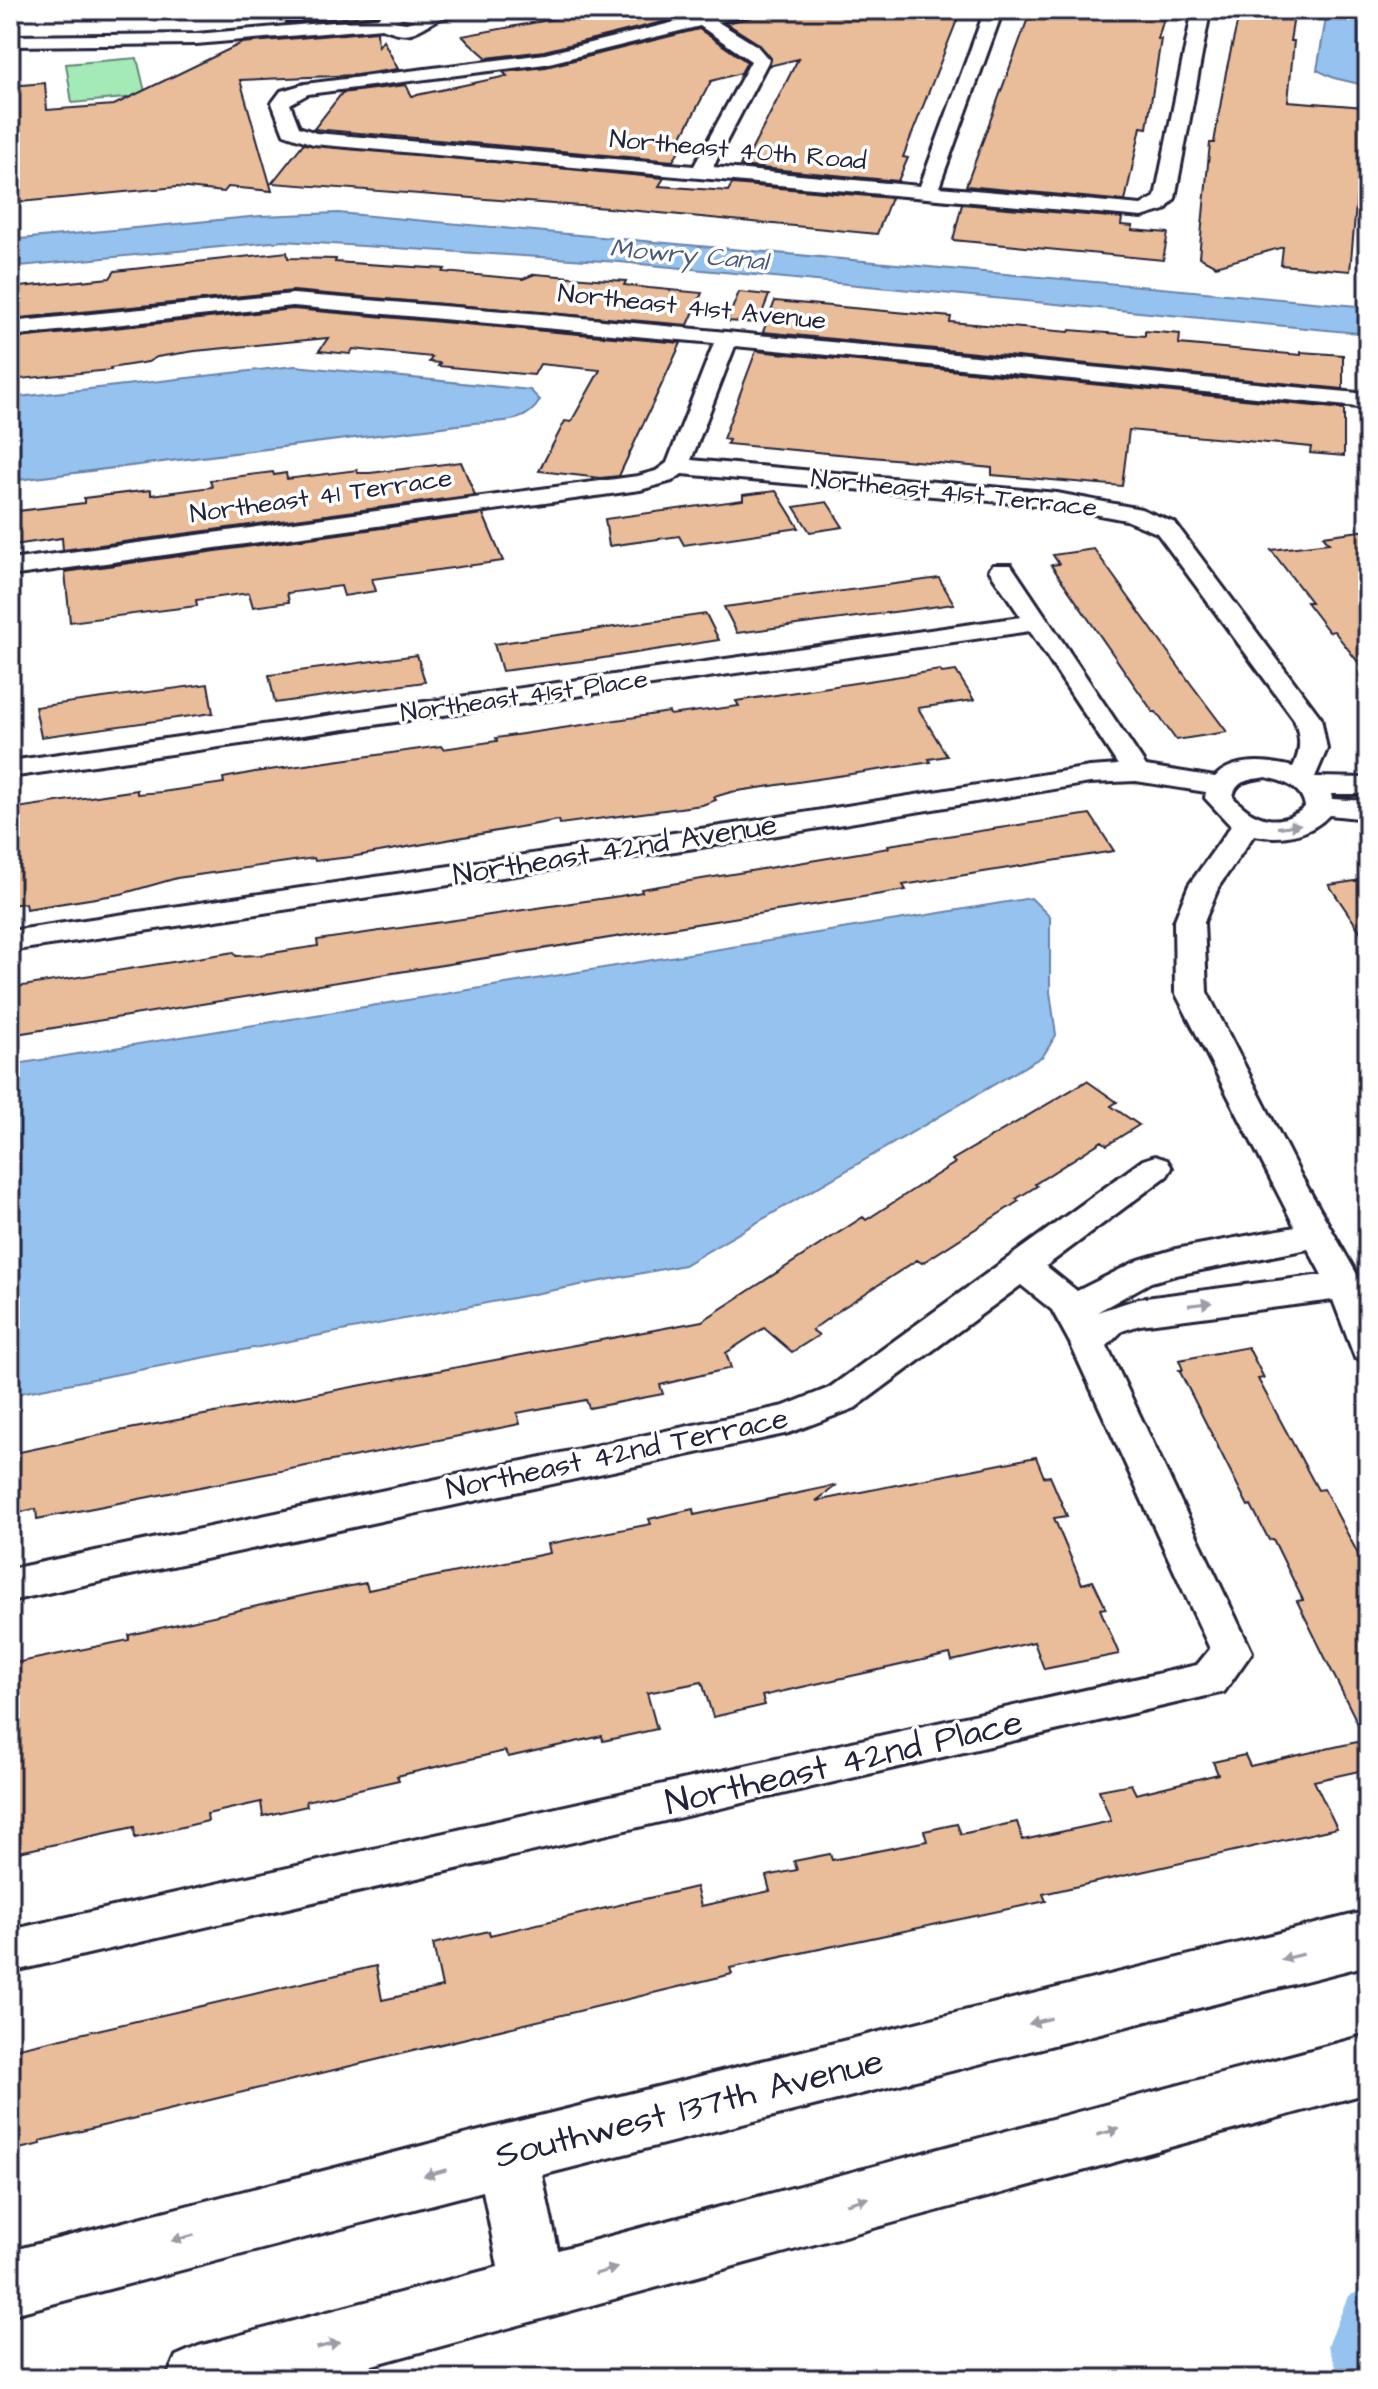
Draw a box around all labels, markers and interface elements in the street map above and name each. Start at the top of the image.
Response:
street label: Northeast 40th Road [608,121,868,179]
water label: Mowry Canal [609,230,772,281]
street label: Northeast 41st Avenue [556,275,828,339]
street label: Northeast 41 Terrace [188,460,454,532]
street label: Northeast 41st Terrace [809,460,1099,526]
street label: Northeast 41st Place [398,661,650,731]
street label: Northeast 42nd Avenue [450,804,780,896]
one-way arrow [1277,819,1302,832]
one-way arrow [1188,1297,1213,1310]
street label: Northeast 42nd Terrace [442,1397,792,1511]
street label: Northeast 42nd Place [660,1697,1028,1829]
one-way arrow [1280,1952,1305,1964]
one-way arrow [1028,2015,1053,2027]
street label: Southwest 137th Avenue [489,2036,889,2182]
one-way arrow [1095,2126,1120,2138]
one-way arrow [423,2167,448,2179]
one-way arrow [845,2194,869,2207]
one-way arrow [171,2233,196,2245]
one-way arrow [594,2264,619,2276]
one-way arrow [316,2338,341,2350]

